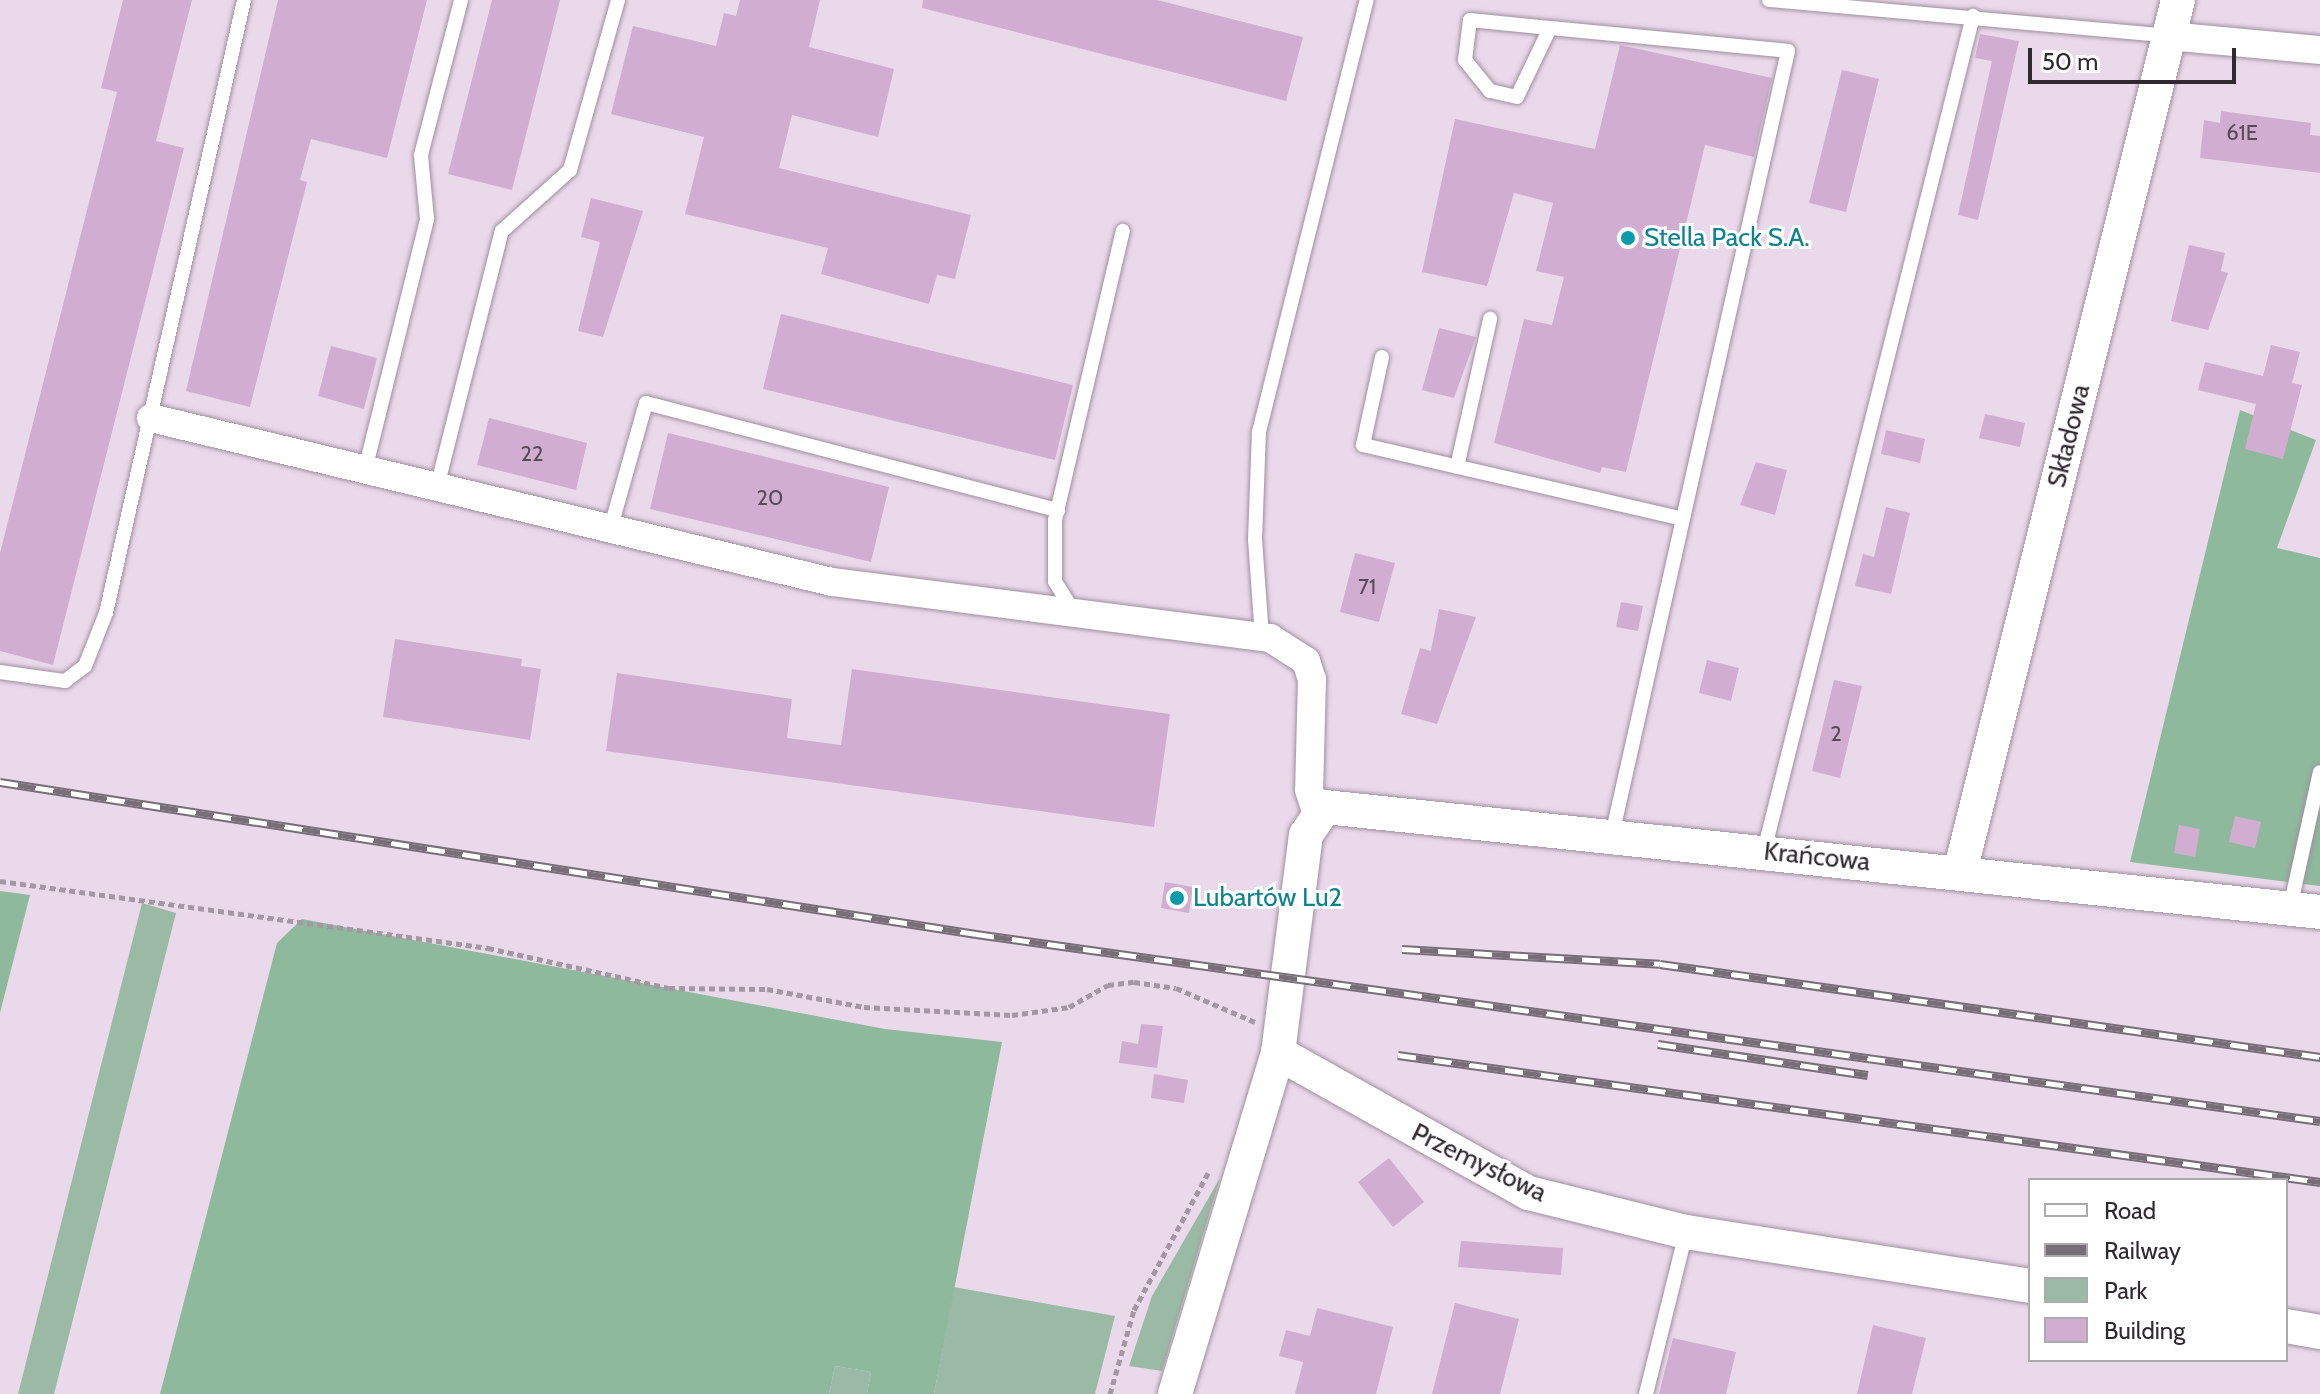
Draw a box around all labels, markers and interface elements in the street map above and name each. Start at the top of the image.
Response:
scale bar [2032,32,2240,82]
text: 50 m [2042,47,2098,76]
house number: 61E [2226,120,2258,146]
place label: Stella Pack S.A. [1644,222,1810,254]
marker: Stella Pack S.A. [1619,229,1637,247]
street label: Składowa [2041,381,2097,491]
house number: 22 [520,441,544,467]
house number: 20 [757,485,783,511]
house number: 71 [1358,574,1376,600]
house number: 2 [1830,721,1842,747]
street label: Krańcowa [1762,836,1872,878]
place label: Lubartów Lu2 [1193,882,1342,914]
marker: Lubartów Lu2 [1168,889,1186,907]
street label: Przemysłowa [1407,1117,1551,1209]
legend [2028,1178,2288,1362]
text: Road [2104,1196,2156,1225]
text: Railway [2104,1236,2181,1265]
text: Park [2104,1276,2147,1305]
text: Building [2104,1316,2185,1345]

